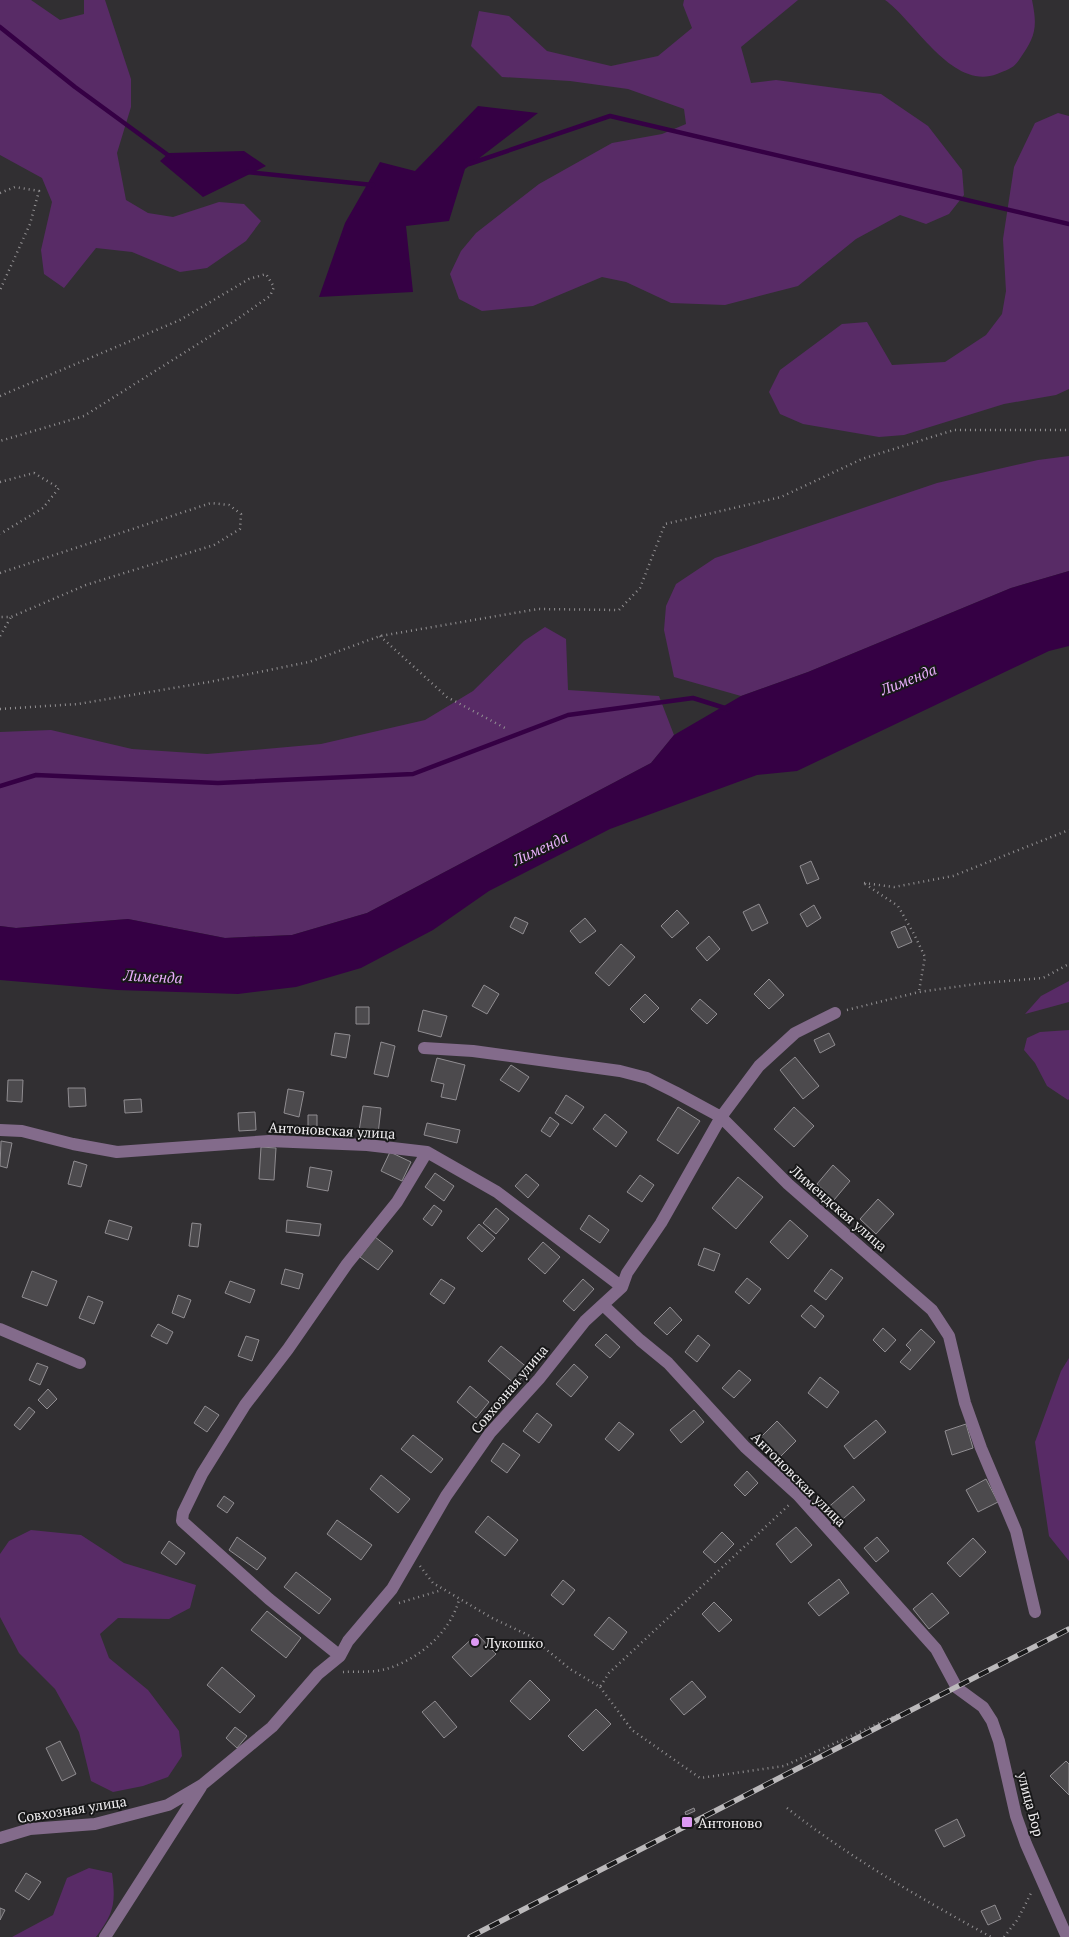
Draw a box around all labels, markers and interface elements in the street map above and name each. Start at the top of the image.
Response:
water label: Лименда [876,659,939,700]
water label: Лименда [508,826,571,870]
water label: Лименда [122,964,183,988]
street label: Антоновская улица [268,1117,396,1143]
street label: Лимендская улица [786,1160,891,1255]
street label: Совхозная улица [466,1341,552,1437]
street label: Антоновская улица [747,1427,851,1531]
place label: Лукошко [484,1633,543,1652]
marker: Лукошко [469,1636,481,1648]
street label: улица Бор [1013,1769,1049,1838]
street label: Совхозная улица [16,1791,128,1827]
place label: Антоново [698,1813,763,1832]
marker: Антоново [680,1815,694,1829]

